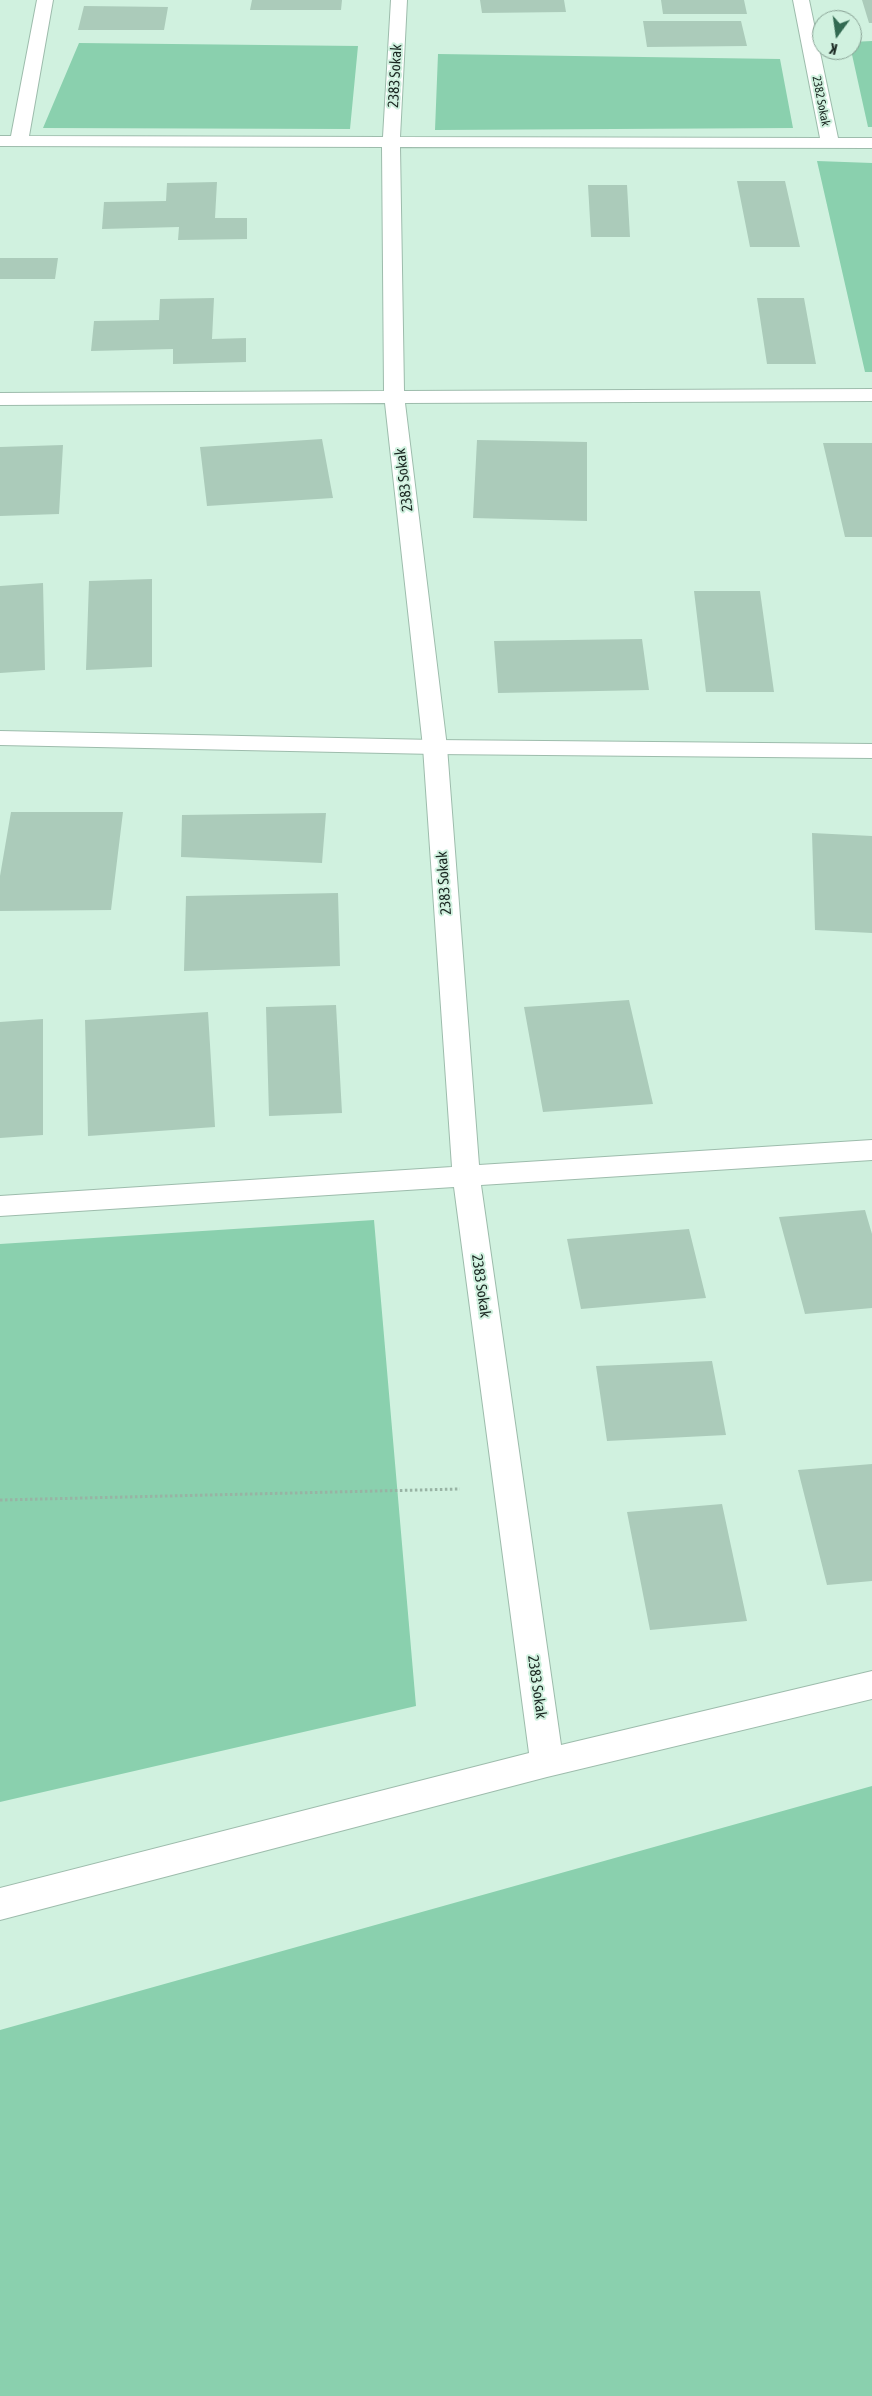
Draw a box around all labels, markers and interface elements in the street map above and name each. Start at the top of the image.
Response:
north arrow [812,10,862,60]
text: K [828,40,839,57]
street label: 2383 Sokak [384,44,406,108]
street label: 2382 Sokak [809,75,833,127]
street label: 2383 Sokak [391,447,417,513]
street label: 2383 Sokak [433,851,455,915]
street label: 2383 Sokak [468,1253,494,1319]
street label: 2383 Sokak [524,1654,550,1720]

